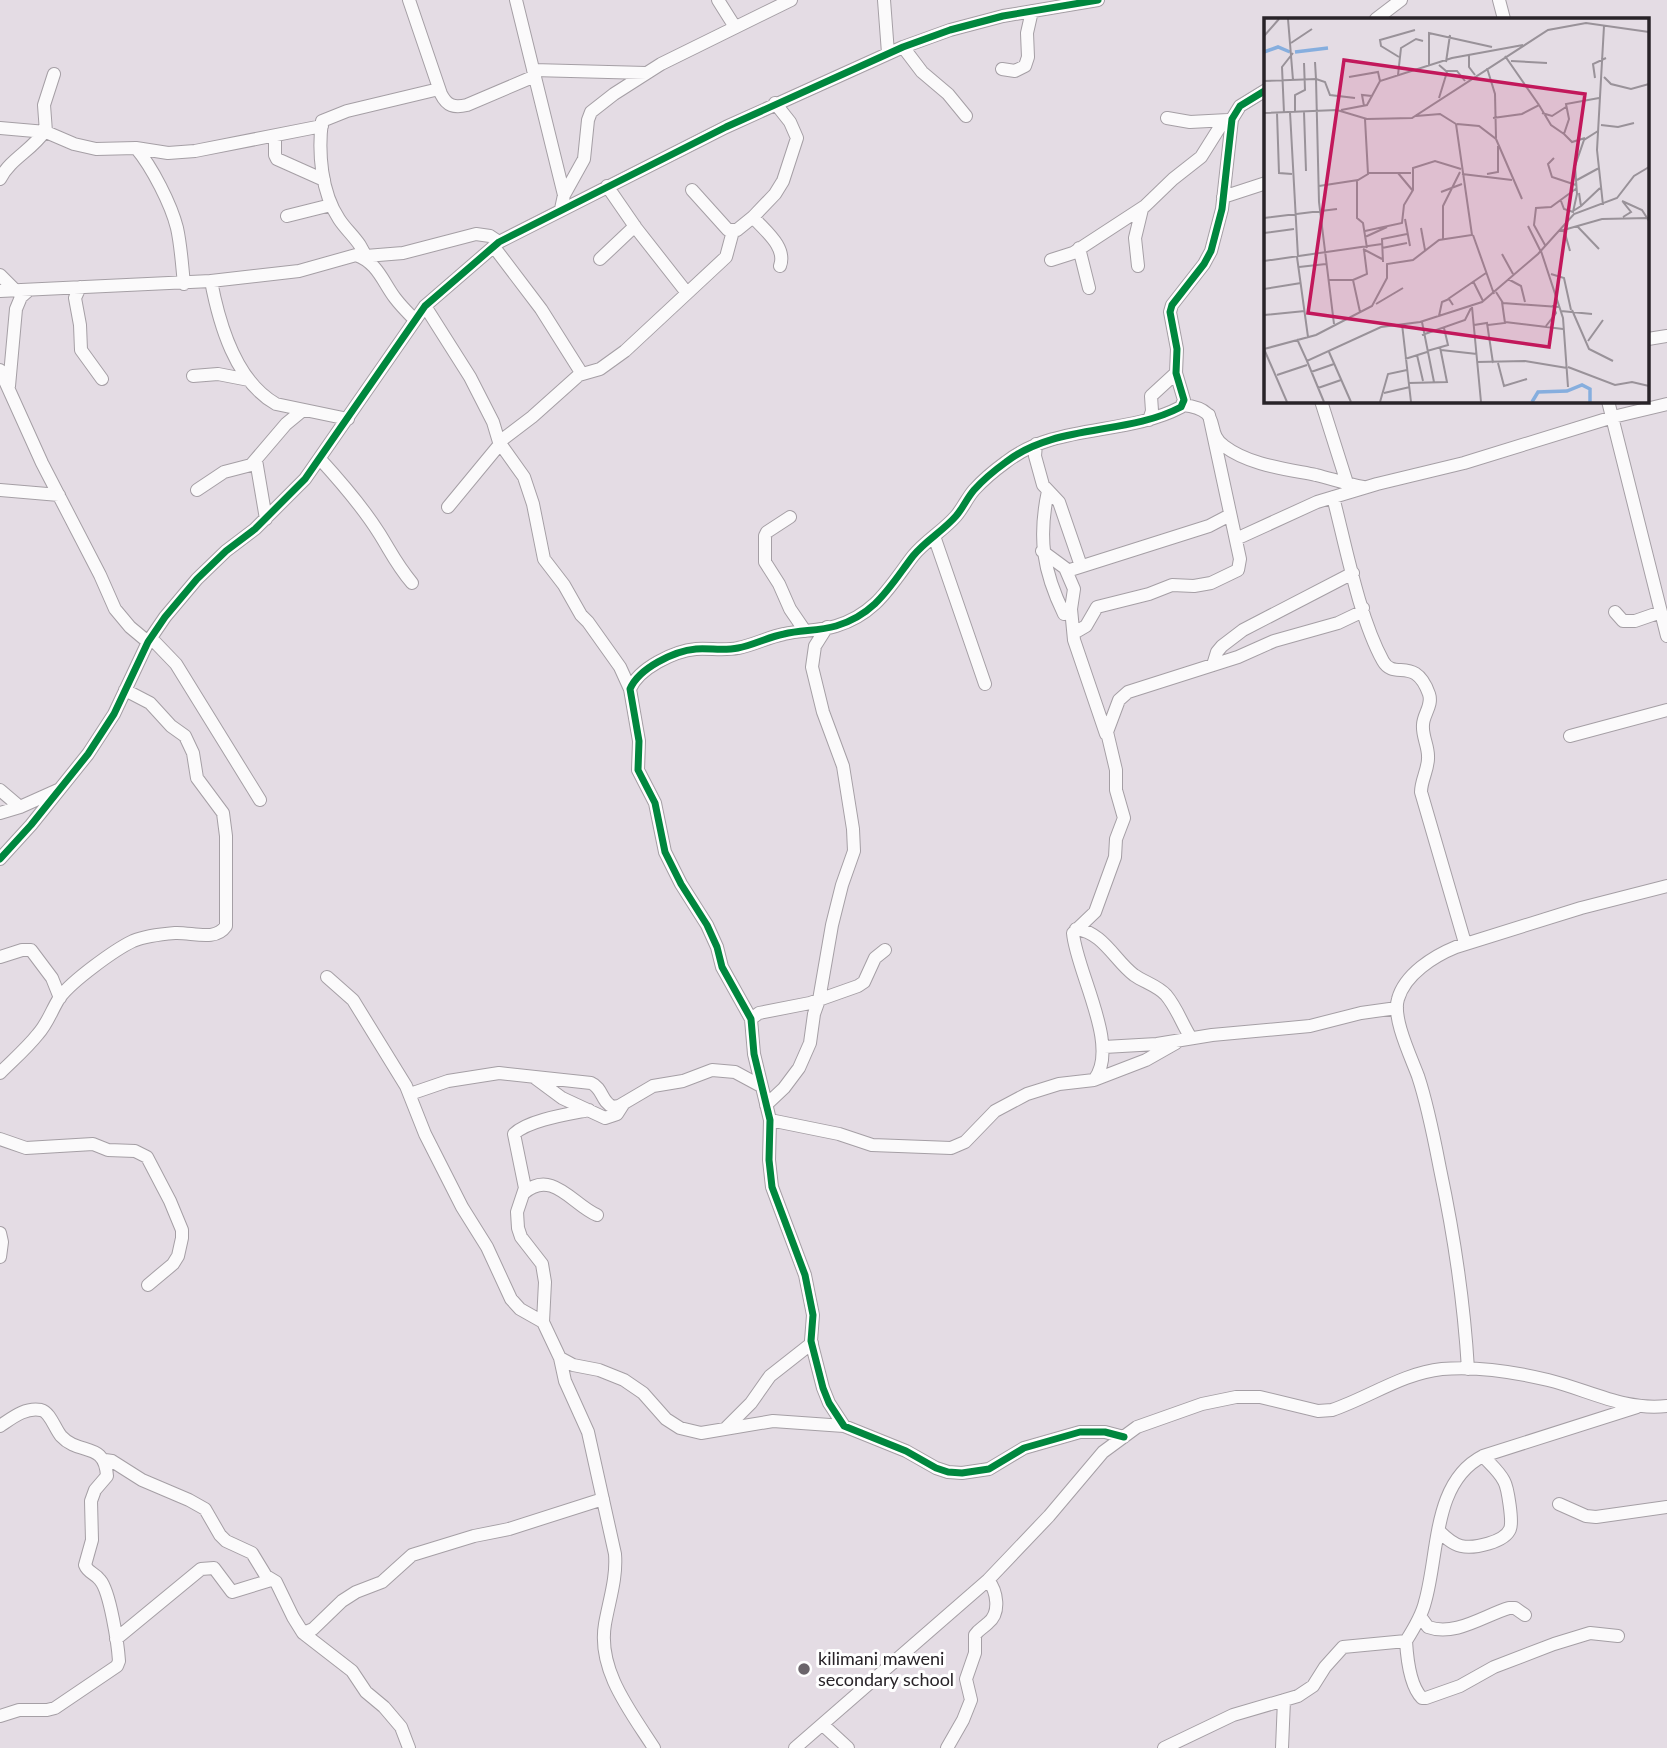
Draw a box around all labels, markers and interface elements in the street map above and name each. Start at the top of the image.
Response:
inset map [1264,18,1650,402]
place label: kilimani maweni secondary school [818,1647,954,1690]
marker: kilimani maweni secondary school [796,1661,812,1677]

